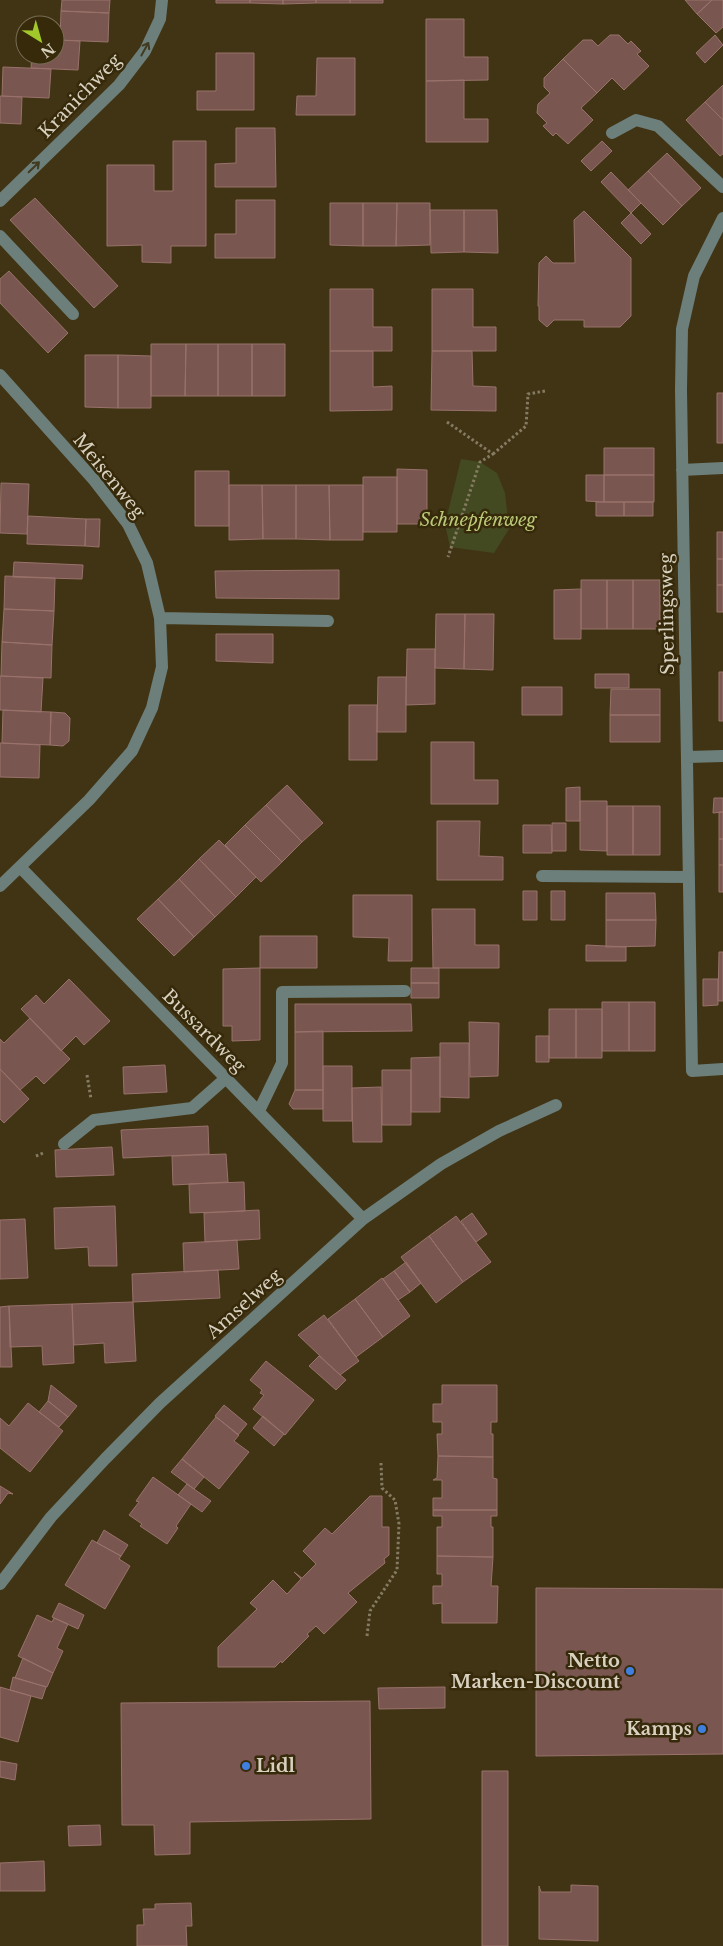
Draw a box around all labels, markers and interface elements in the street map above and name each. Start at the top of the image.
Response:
north arrow [15,15,65,65]
text: N [37,39,58,62]
one-way arrow [141,42,151,57]
street label: Kranichweg [34,49,126,143]
one-way arrow [28,161,41,173]
street label: Meisenweg [68,429,150,523]
park label: Schnepfenweg [420,509,538,531]
street label: Sperlingsweg [655,553,679,675]
street label: Bussardweg [158,985,250,1077]
street label: Amselweg [201,1264,286,1344]
place label: Netto Marken-Discount [451,1650,620,1693]
marker: Netto Marken-Discount [624,1665,636,1677]
place label: Kamps [626,1718,692,1740]
marker: Kamps [696,1723,708,1735]
place label: Lidl [256,1755,296,1777]
marker: Lidl [240,1760,252,1772]

